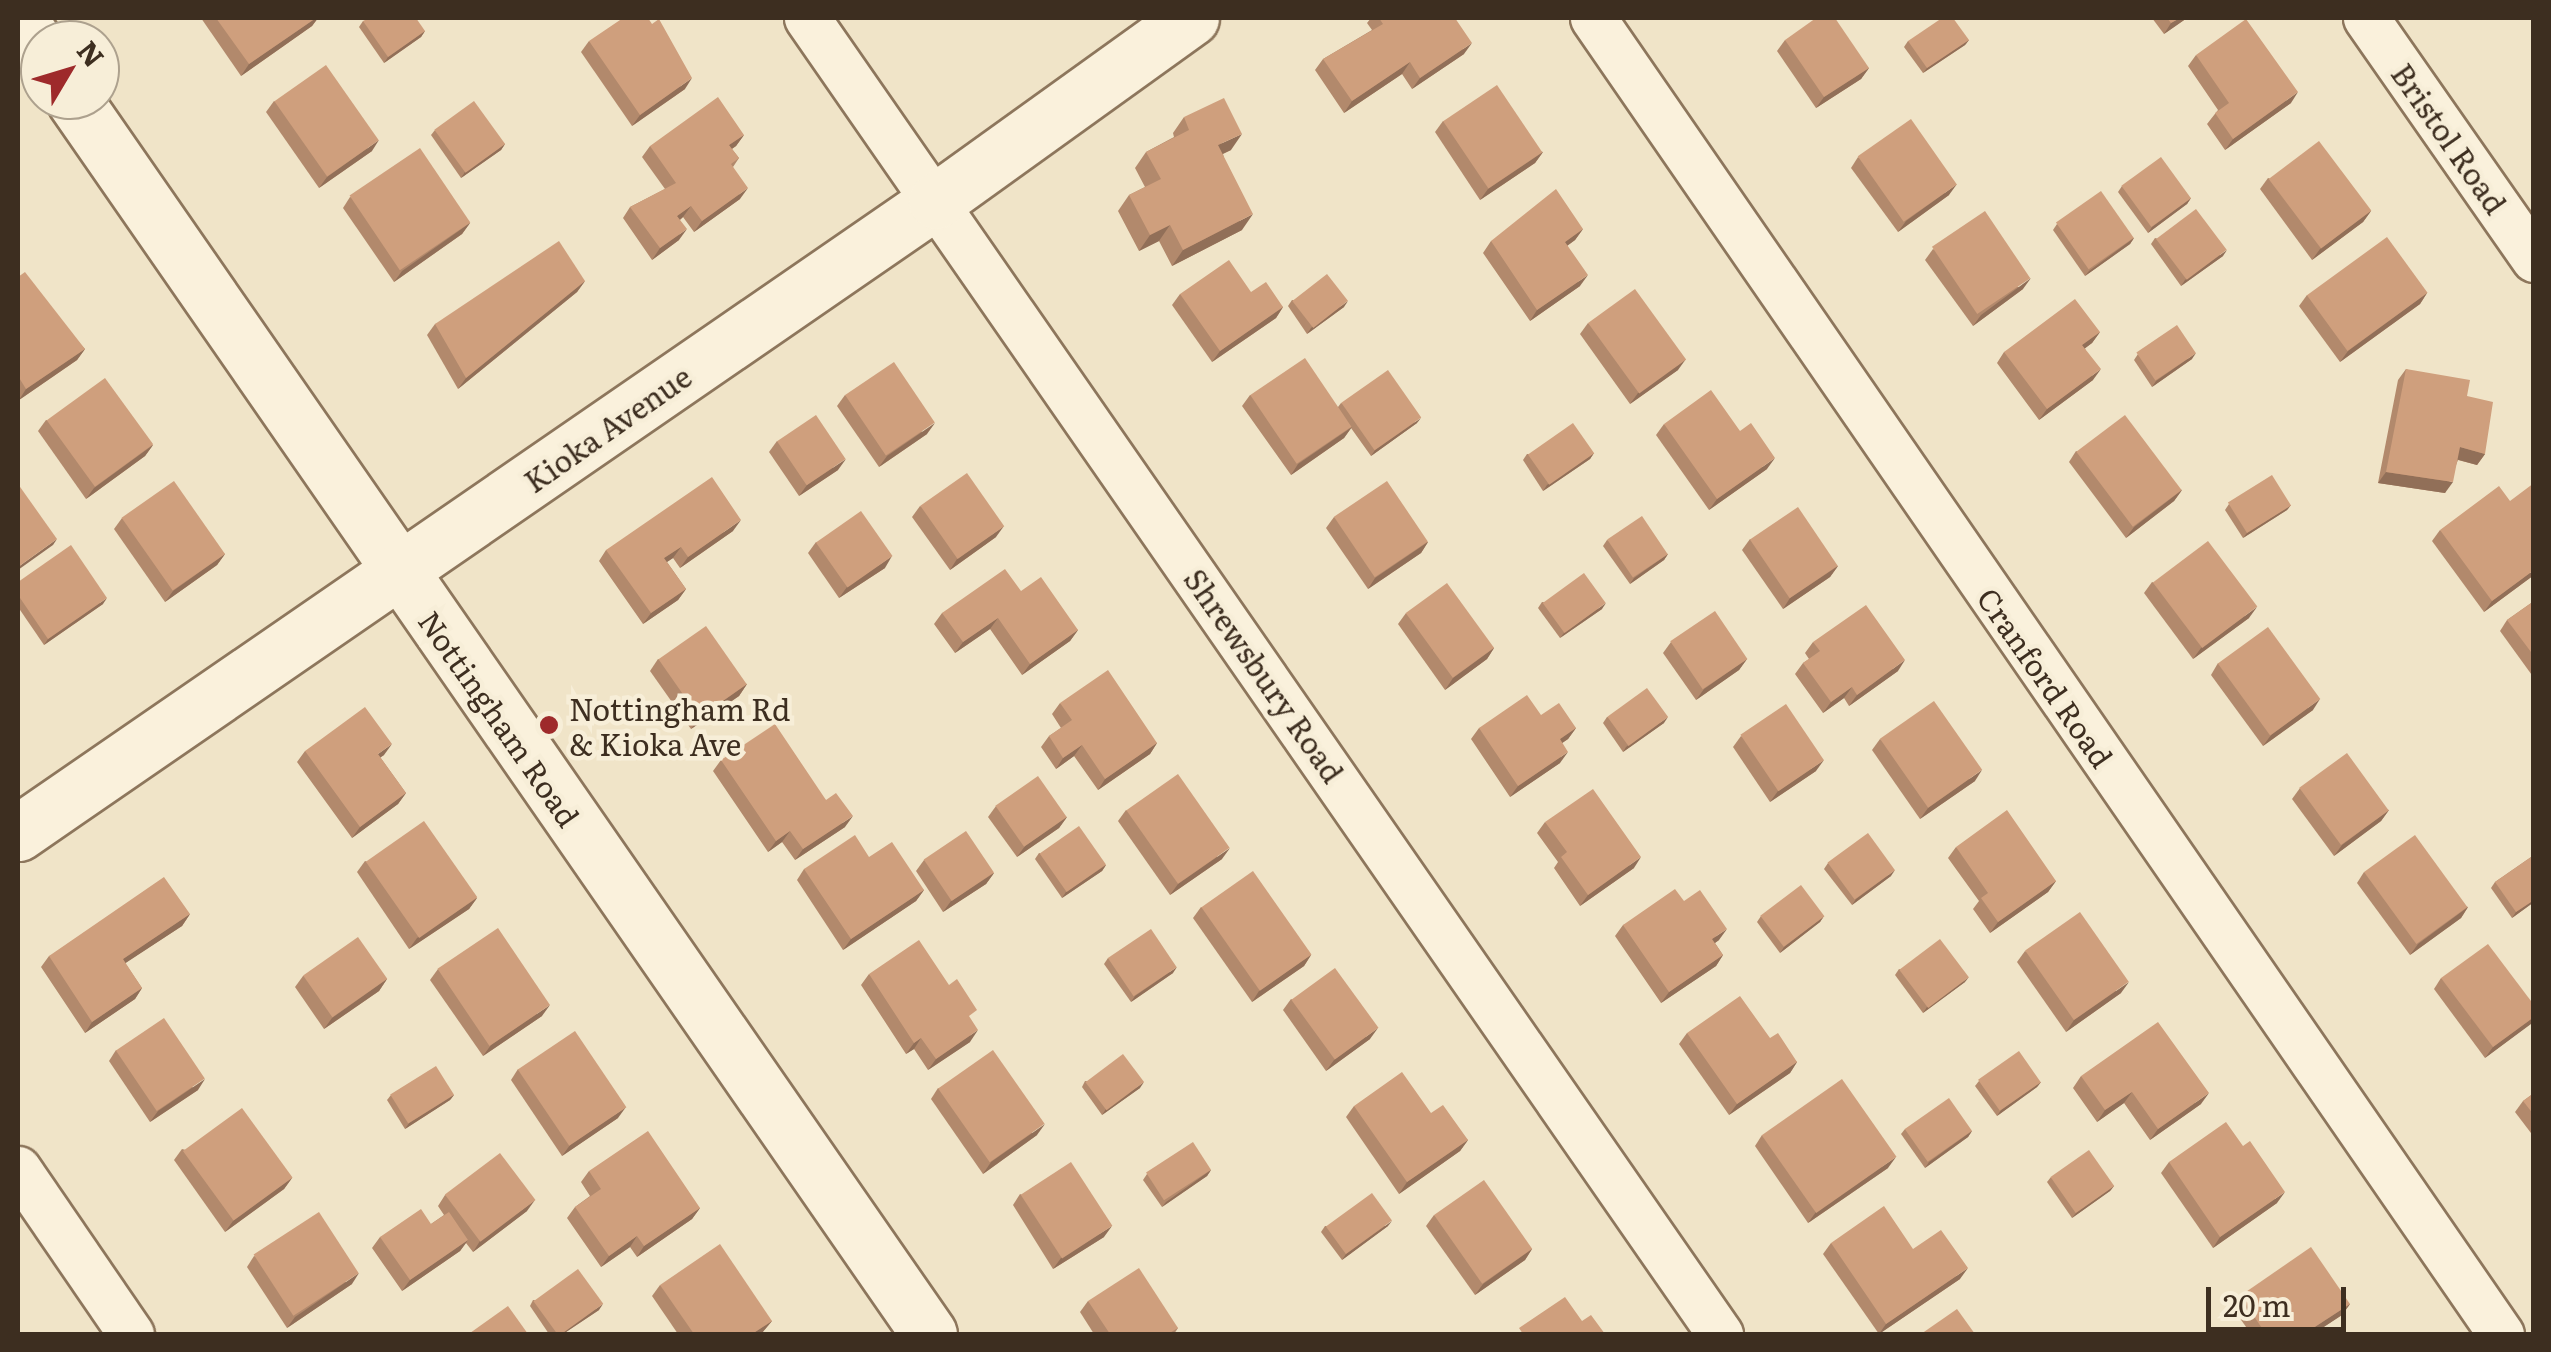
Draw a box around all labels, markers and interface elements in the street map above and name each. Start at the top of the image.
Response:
north arrow [20,20,120,120]
text: N [68,31,116,75]
street label: Bristol Road [2385,56,2515,220]
street label: Kioka Avenue [517,357,697,499]
street label: Shrewsbury Road [1178,561,1352,789]
street label: Cranford Road [1971,580,2121,774]
street label: Nottingham Road [412,603,588,833]
place label: Nottingham Rd & Kioka Ave [569,690,790,760]
marker: Nottingham Rd & Kioka Ave [538,714,560,736]
scale bar [2211,1267,2351,1329]
text: 20 m [2223,1282,2291,1326]

